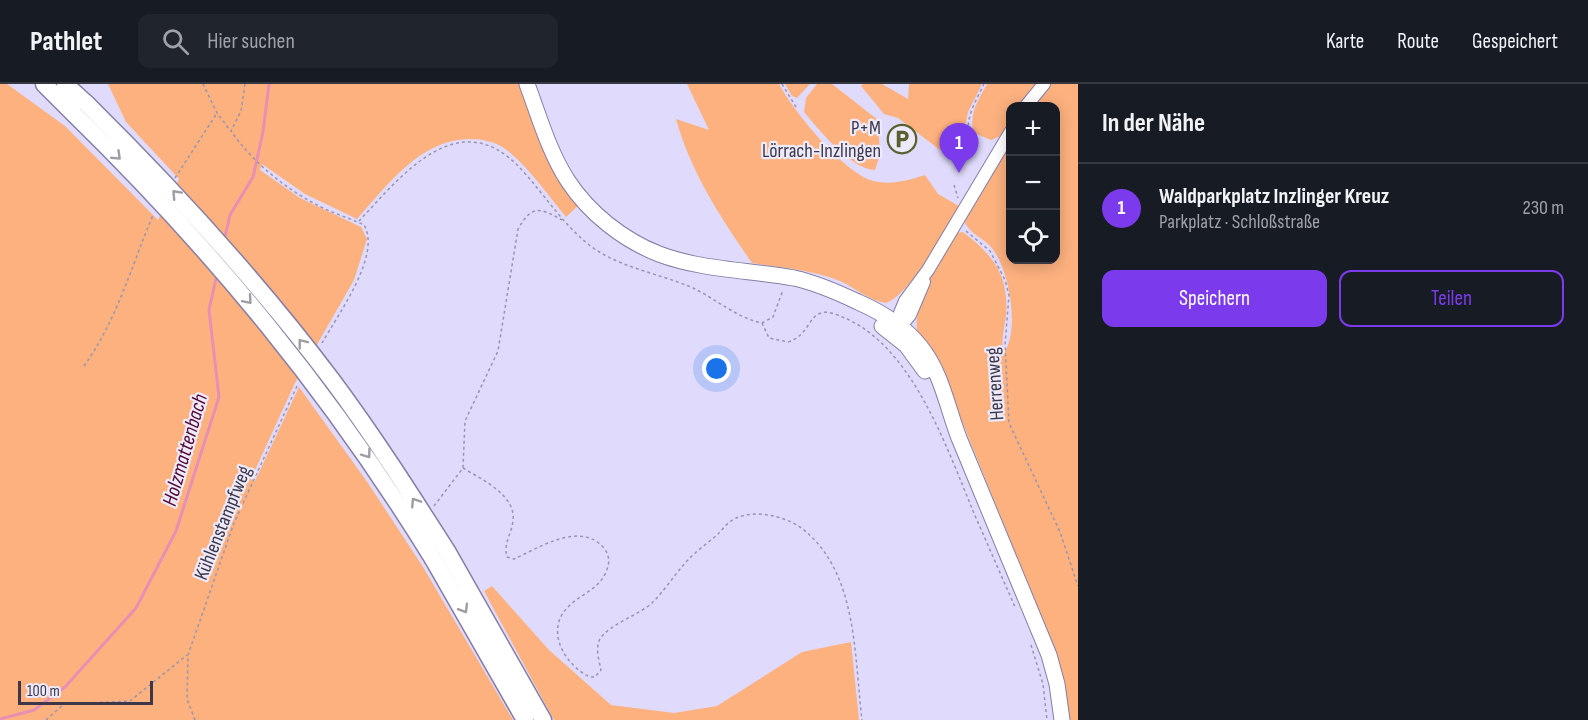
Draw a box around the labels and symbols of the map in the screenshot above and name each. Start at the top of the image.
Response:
place label: P+M Lörrach-Inzlingen [762,116,881,163]
parking icon: P+M Lörrach-Inzlingen [886,123,918,155]
pin: 1 [940,124,978,173]
one-way arrow [109,148,120,159]
one-way arrow [172,190,183,201]
one-way arrow [241,293,252,304]
one-way arrow [299,339,310,350]
street label: Herrenweg [980,347,1010,421]
your location [702,354,731,383]
water label: Holzmattenbach [157,391,213,509]
one-way arrow [360,448,371,459]
street label: Kühlenstampfweg [189,462,257,584]
one-way arrow [411,497,422,508]
one-way arrow [456,603,468,613]
scale bar [18,678,153,706]

